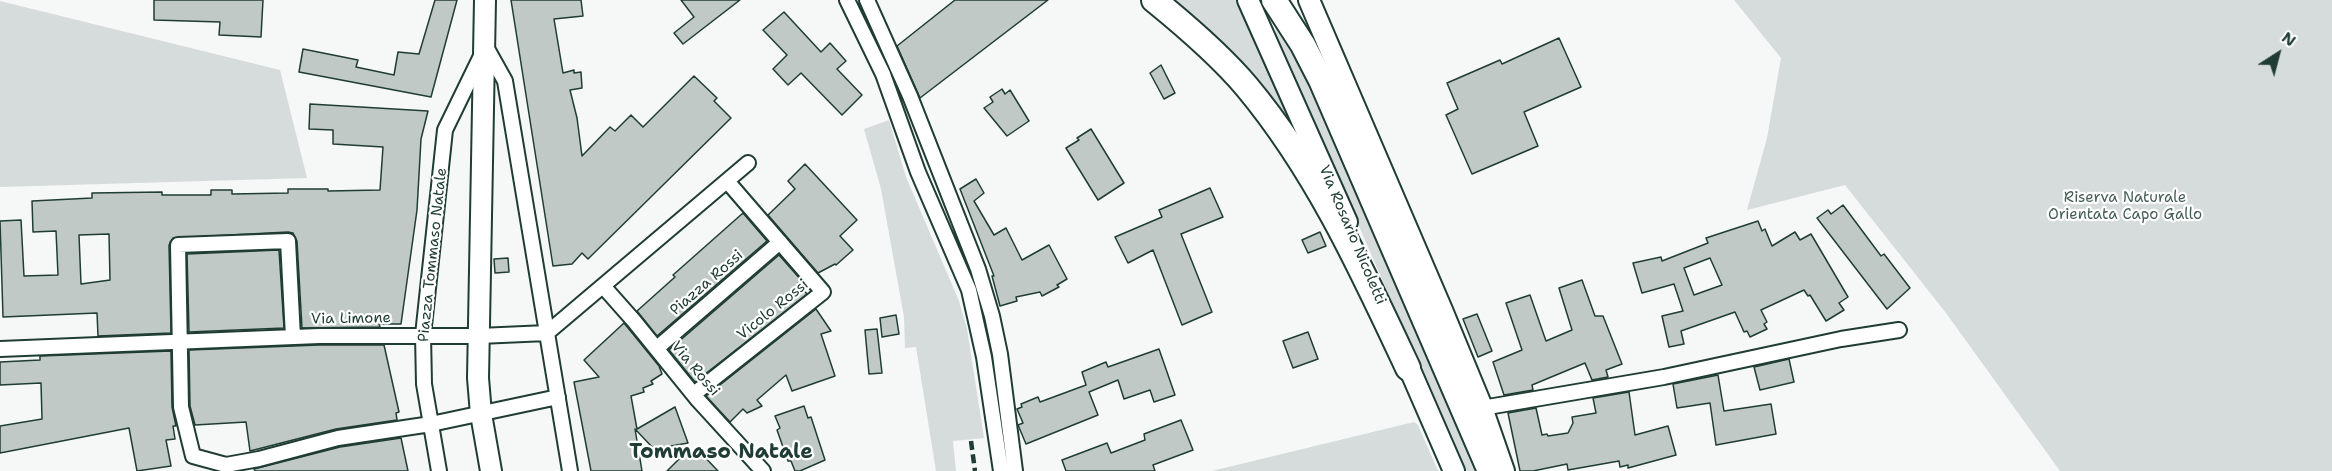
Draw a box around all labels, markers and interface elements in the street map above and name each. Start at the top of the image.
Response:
north arrow [2248,24,2308,84]
text: N [2278,27,2300,51]
street label: Via Rosario Nicoletti [1314,163,1390,307]
street label: Piazza Tommaso Natale [415,167,451,343]
park label: Riserva Naturale Orientata Capo Gallo [2048,189,2202,224]
street label: Piazza Rossi [667,246,747,320]
street label: Vicolo Rossi [734,276,812,344]
street label: Via Limone [311,309,391,329]
street label: Via Rossi [667,338,723,400]
district label: Tommaso Natale [629,440,813,466]

